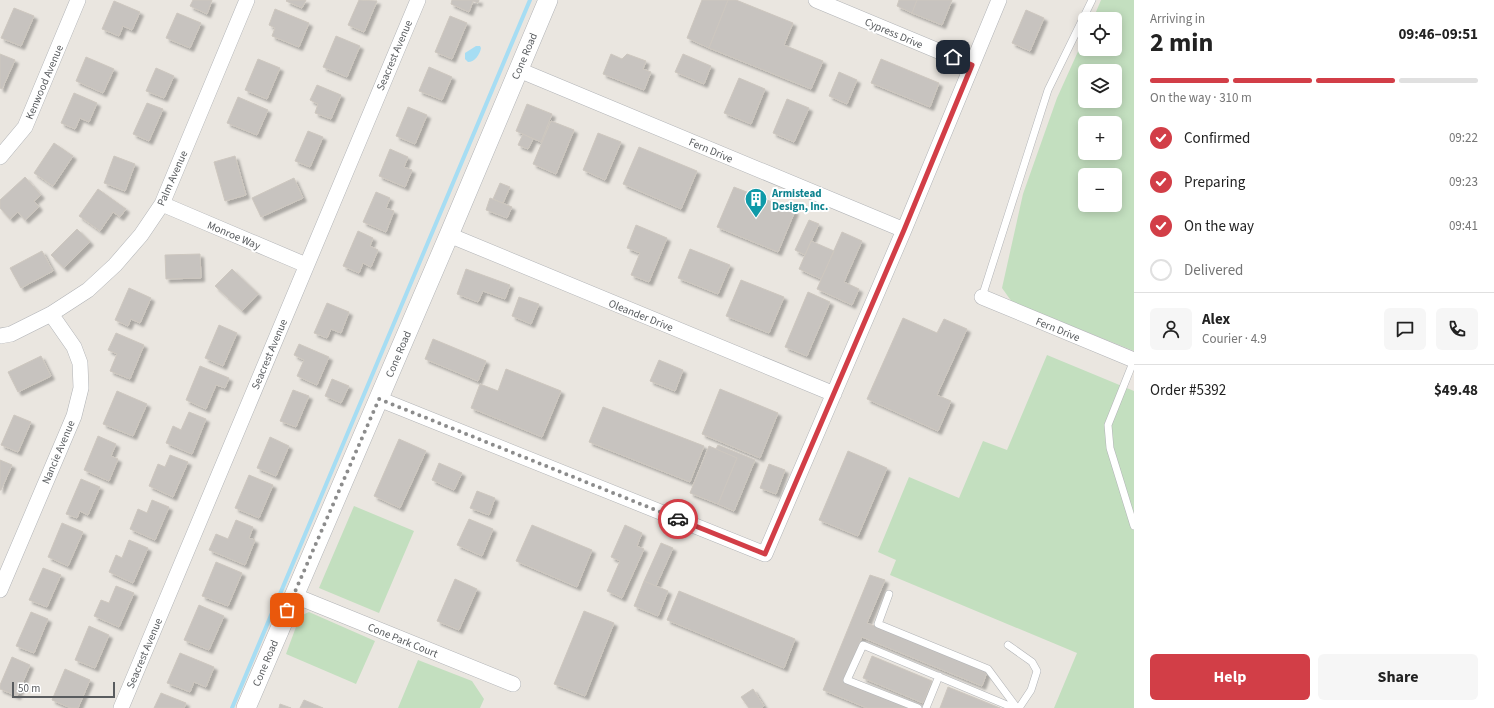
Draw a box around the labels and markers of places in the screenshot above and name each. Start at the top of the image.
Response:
pin [936,40,970,74]
building icon: Armistead Design, Inc. [743,186,769,219]
place label: Armistead Design, Inc. [771,186,828,214]
pin [270,593,304,627]

